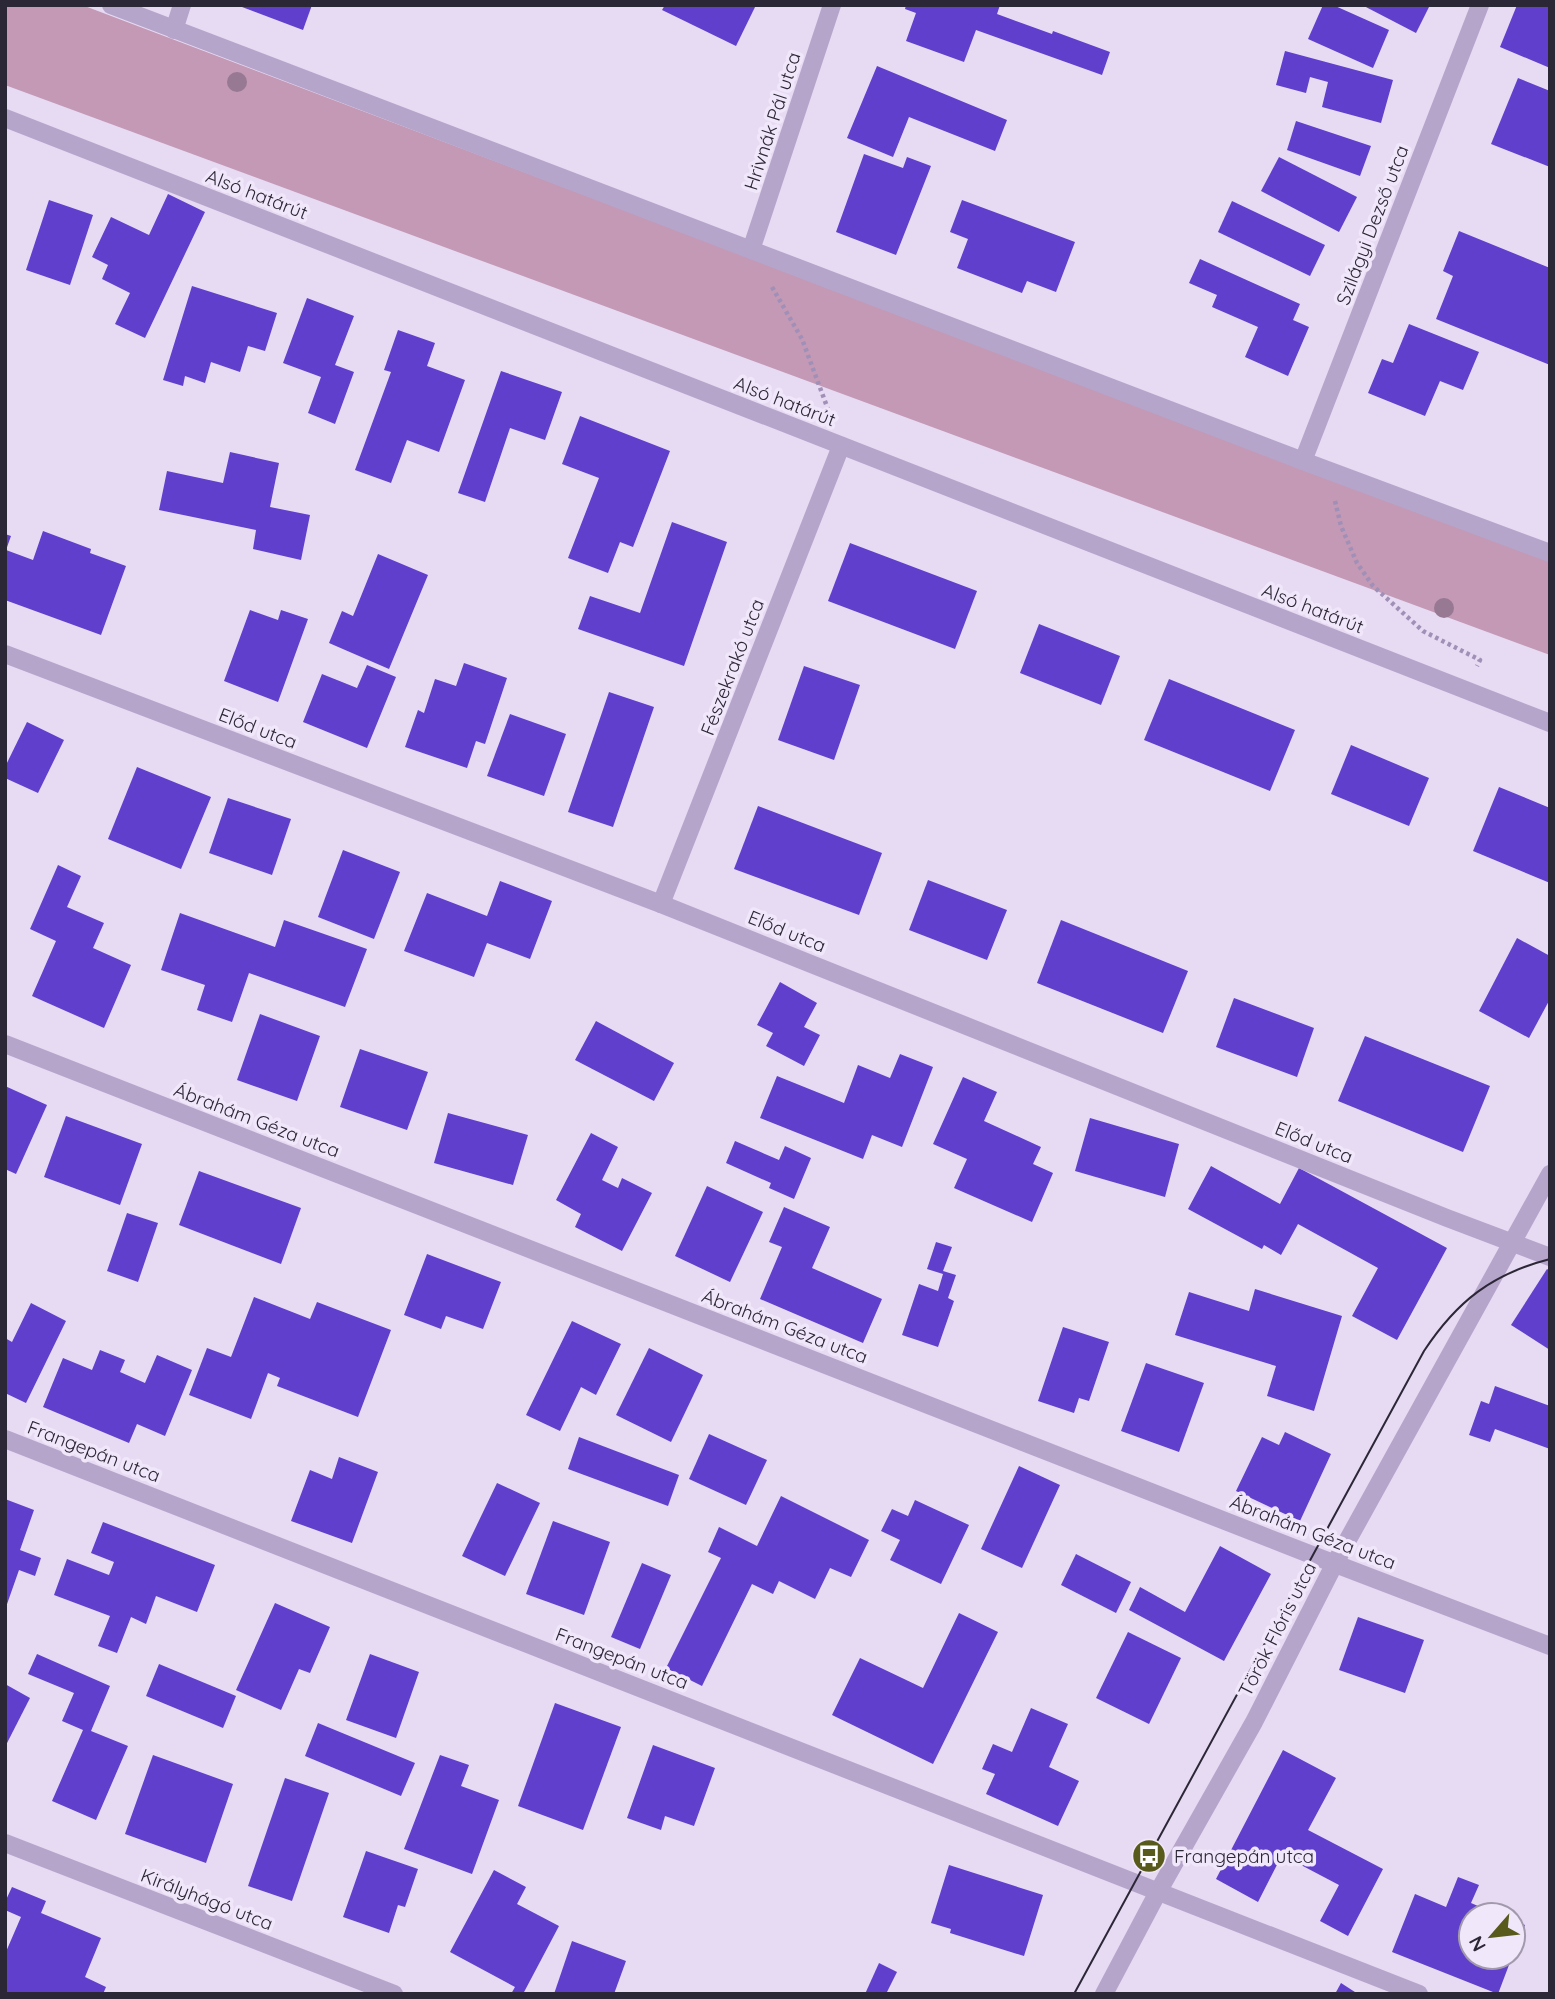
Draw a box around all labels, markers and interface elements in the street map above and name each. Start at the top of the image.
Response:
street label: Hrivnák Pál utca [738,49,806,193]
street label: Szilágyi Dezső utca [1330,142,1414,308]
street label: Alsó határút [203,164,311,224]
street label: Alsó határút [731,371,839,431]
street label: Alsó határút [1259,578,1367,638]
street label: Fészekrakó utca [695,596,769,738]
street label: Előd utca [215,702,301,754]
street label: Előd utca [745,905,829,957]
street label: Ábrahám Géza utca [171,1077,343,1163]
street label: Előd utca [1272,1116,1356,1168]
street label: Ábrahám Géza utca [699,1283,871,1369]
street label: Frangepán utca [24,1415,164,1487]
street label: Ábrahám Géza utca [1227,1489,1399,1575]
street label: Török Flóris utca [1233,1558,1321,1700]
street label: Frangepán utca [552,1622,692,1694]
bus stop icon: Frangepán utca [1130,1837,1168,1875]
place label: Frangepán utca [1174,1844,1314,1868]
street label: Királyhágó utca [137,1863,277,1935]
north arrow [1457,1901,1527,1971]
text: N [1463,1932,1491,1956]

